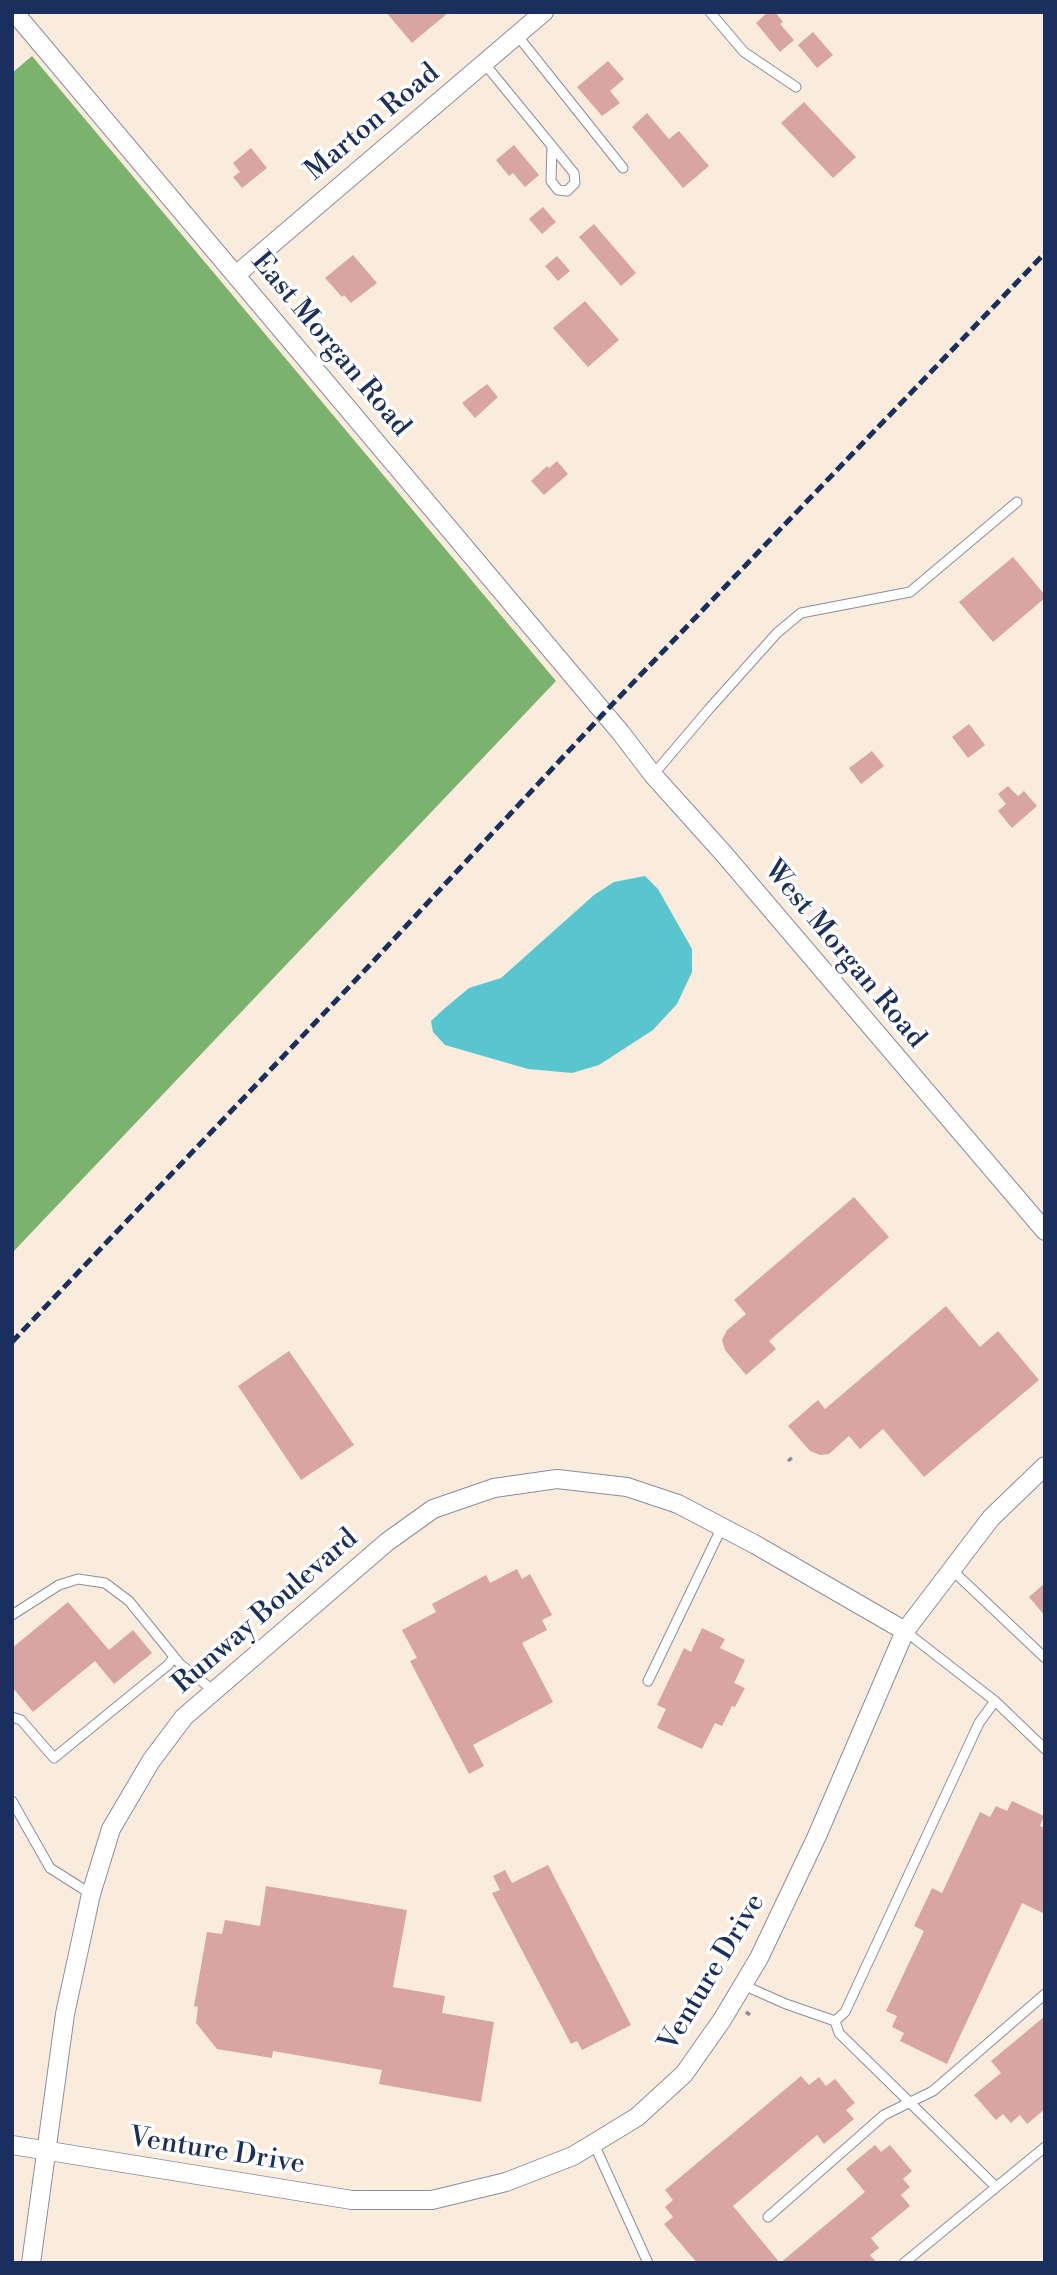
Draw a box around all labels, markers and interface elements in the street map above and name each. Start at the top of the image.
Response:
street label: Marton Road [299,57,447,189]
street label: East Morgan Road [243,246,417,444]
street label: West Morgan Road [756,854,932,1056]
street label: Runway Boulevard [167,1522,365,1702]
street label: Venture Drive [653,1888,773,2058]
street label: Venture Drive [127,2122,307,2182]

